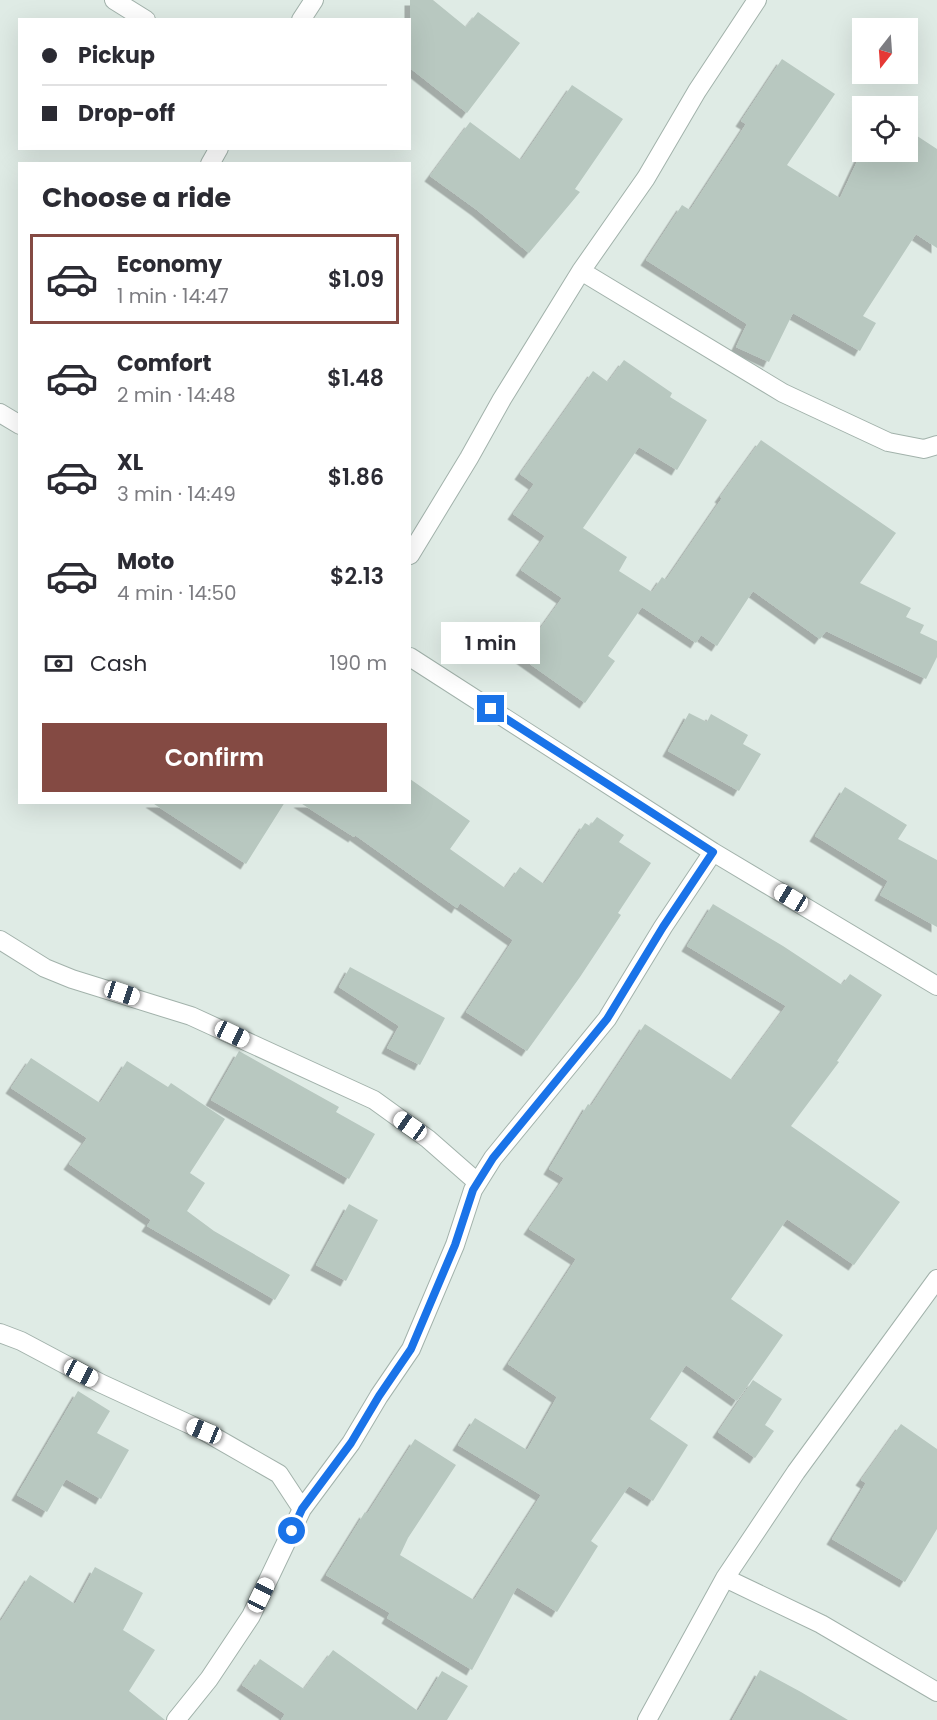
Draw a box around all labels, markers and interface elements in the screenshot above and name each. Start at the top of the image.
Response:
north arrow [852,18,918,84]
map controls [852,18,918,162]
text: Pickup [78,40,155,71]
button: locate [852,96,918,162]
text: Drop-off [78,98,175,129]
text: Choose a ride [42,179,231,216]
text: Economy [117,249,222,280]
icon: car [45,252,99,306]
text: $1.09 [328,264,384,295]
text: 1 min · 14:47 [117,282,229,310]
text: Comfort [117,348,211,379]
icon: car [45,351,99,405]
text: $1.48 [327,363,384,394]
text: 2 min · 14:48 [117,381,236,409]
text: XL [117,447,143,478]
icon: car [45,450,99,504]
text: $1.86 [328,462,384,493]
text: 3 min · 14:49 [117,480,236,508]
text: Moto [117,546,174,577]
icon: car [45,549,99,603]
text: $2.13 [330,561,384,592]
text: 4 min · 14:50 [117,579,237,607]
callout: 1 min [442,622,540,664]
text: 1 min [465,629,516,657]
icon: cash [42,647,75,680]
text: Cash [90,648,147,679]
text: 190 m [330,649,387,677]
route end [477,695,504,722]
button: Confirm [42,723,387,792]
car [771,881,811,915]
car [102,979,142,1007]
car [212,1018,252,1050]
car [390,1108,430,1144]
car [61,1357,101,1389]
car [184,1416,224,1446]
route start [278,1517,305,1544]
car [245,1575,277,1615]

